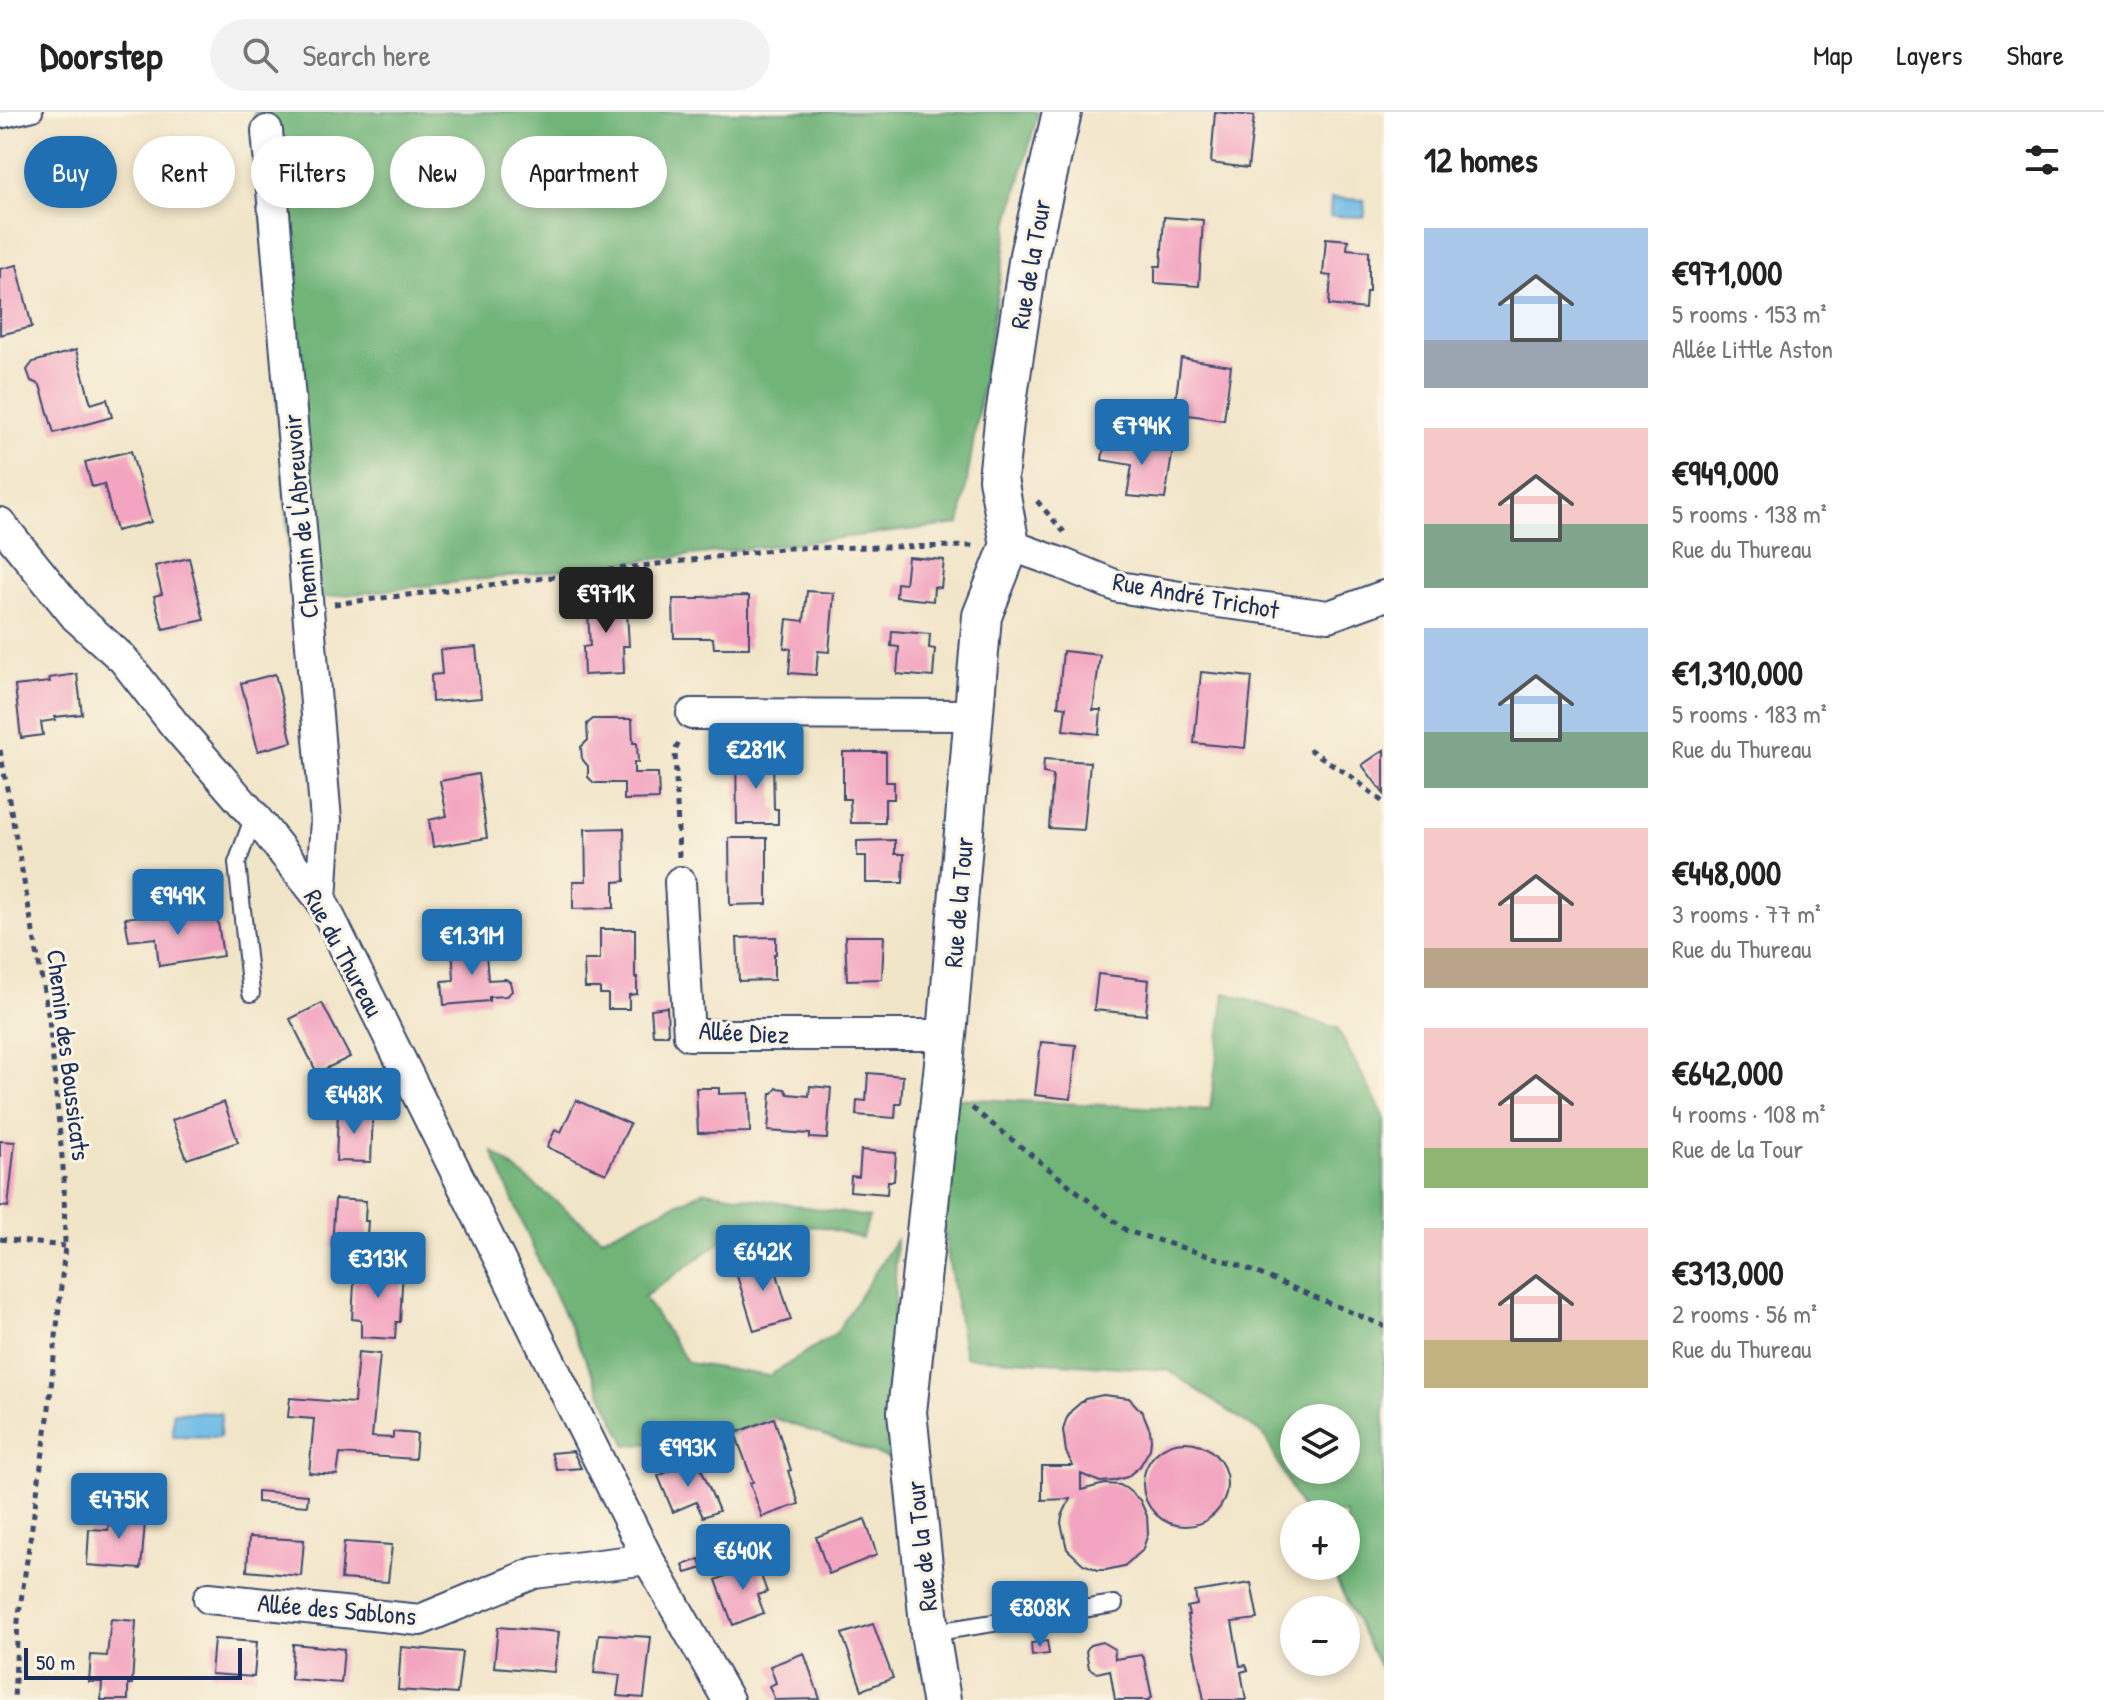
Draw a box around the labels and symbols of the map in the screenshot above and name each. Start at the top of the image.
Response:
street label: Rue de la Tour [1001,196,1059,332]
pin: €794K [1086,399,1198,467]
street label: Chemin de l'Abreuvoir [274,412,326,620]
street label: Rue André Trichot [1110,563,1283,627]
pin: €971K [550,567,662,635]
pin: €281K [700,723,812,791]
street label: Rue de la Tour [935,835,981,969]
pin: €949K [122,869,234,937]
street label: Rue du Thureau [296,883,392,1023]
pin: €1.31M [407,909,537,977]
street label: Chemin des Boussicats [39,947,99,1163]
street label: Allée Diez [698,1012,790,1052]
pin: €448K [298,1068,410,1136]
pin: €642K [707,1225,819,1293]
pin: €313K [322,1232,434,1300]
pin: €993K [632,1421,744,1489]
pin: €475K [63,1473,175,1541]
street label: Rue de la Tour [897,1479,945,1613]
pin: €640K [687,1524,799,1592]
pin: €808K [984,1581,1096,1649]
street label: Allée des Sablons [256,1585,418,1633]
scale bar [24,1644,242,1680]

